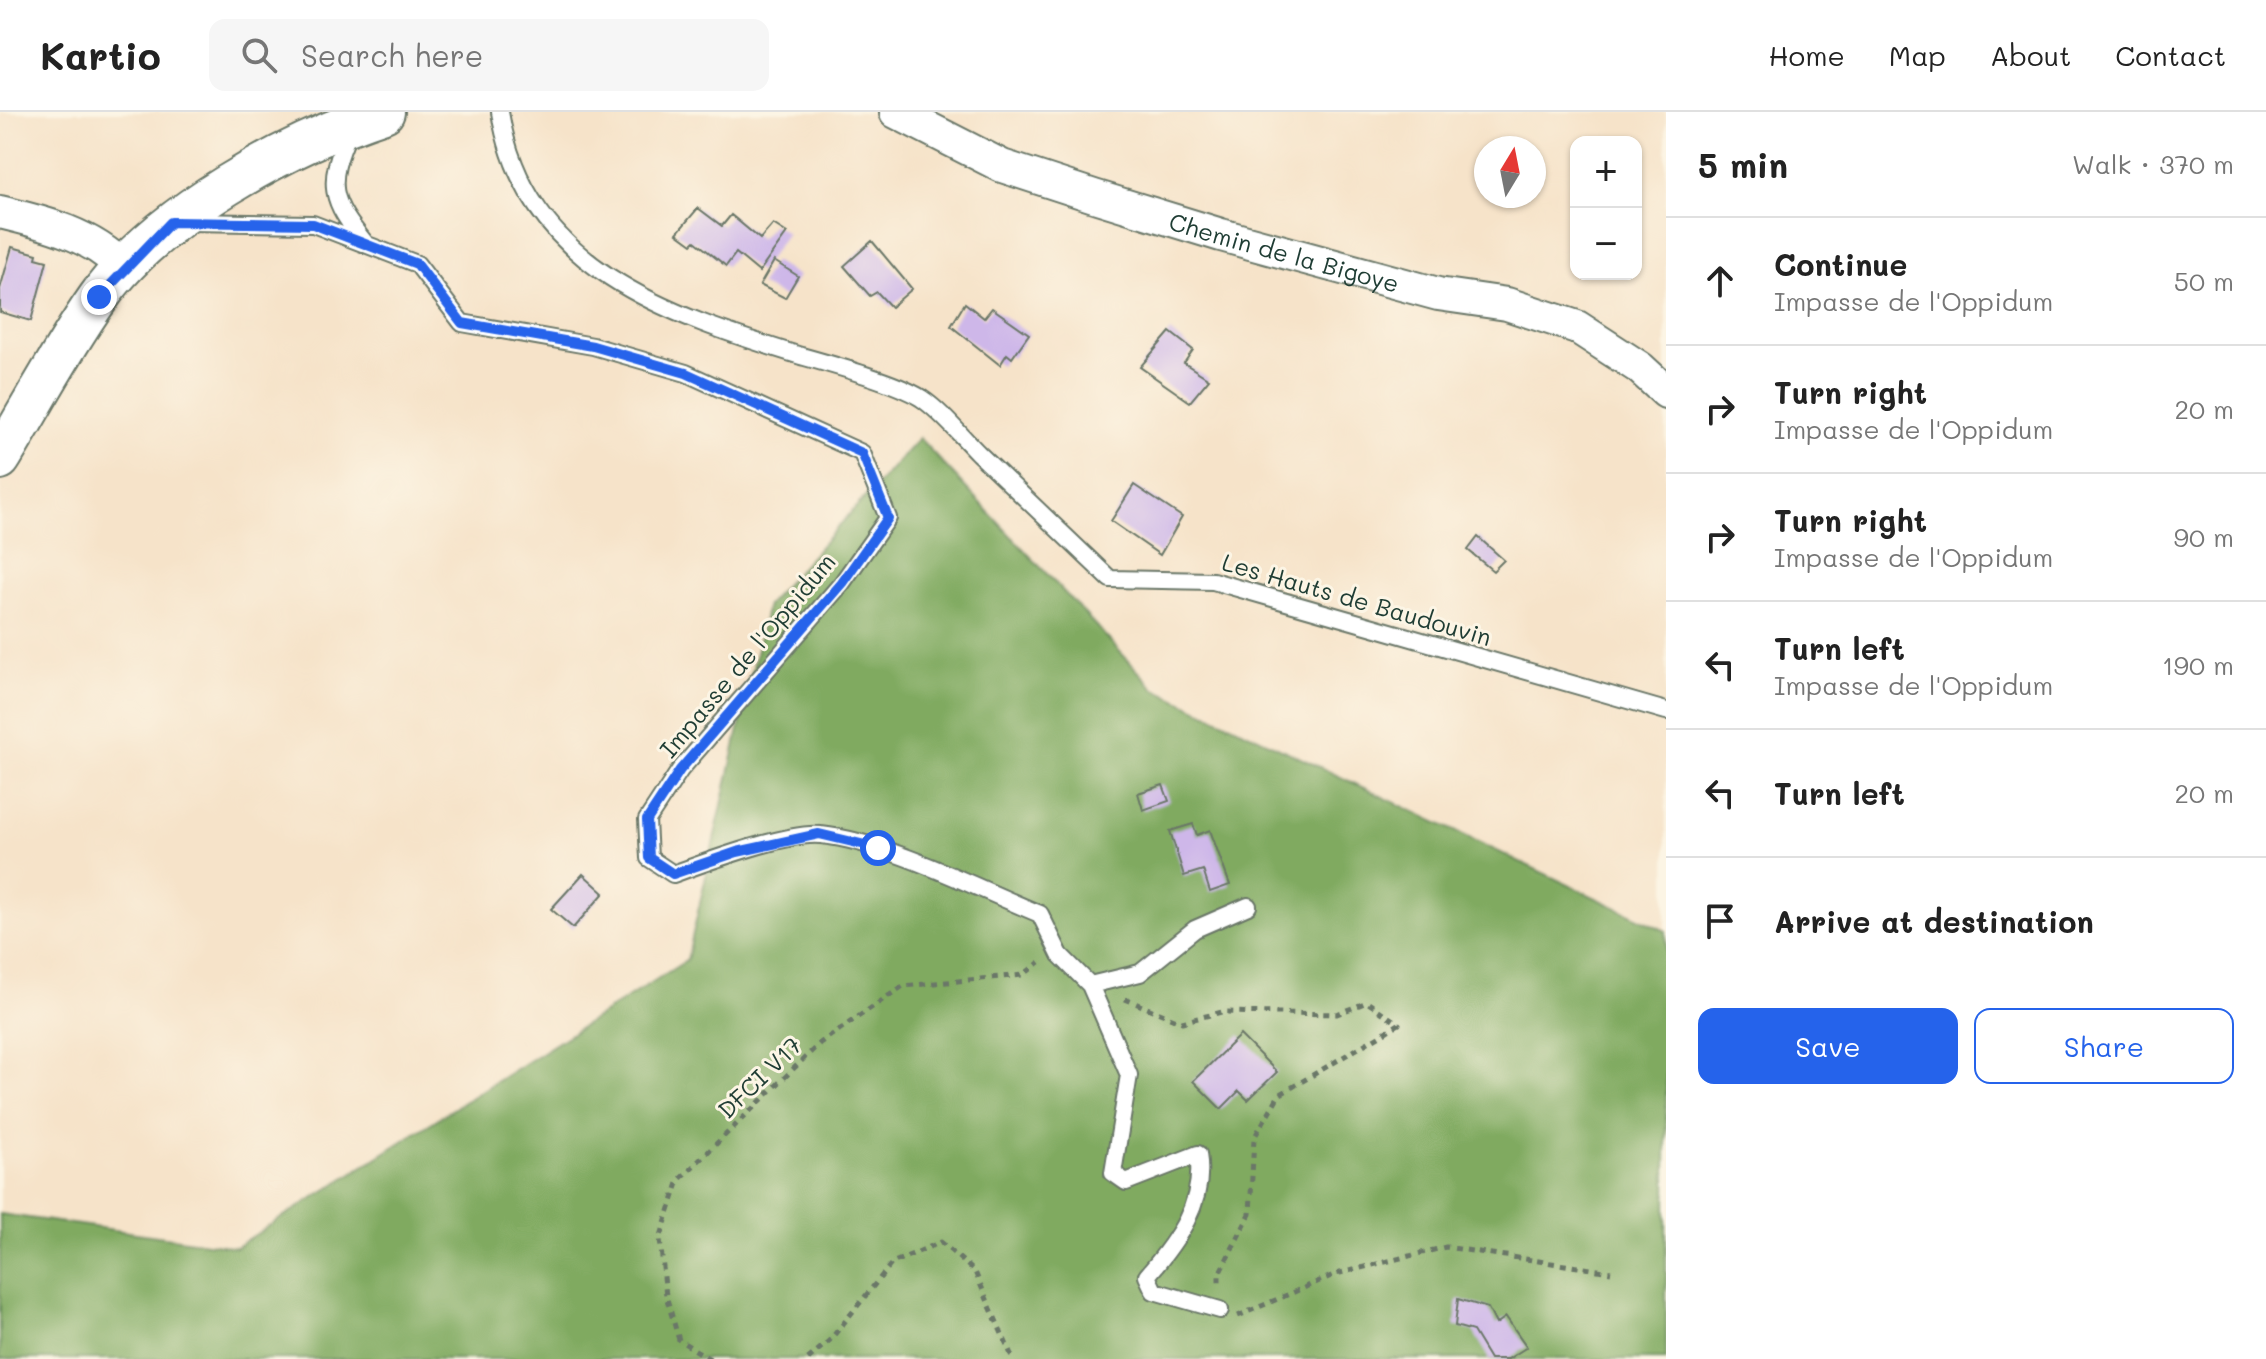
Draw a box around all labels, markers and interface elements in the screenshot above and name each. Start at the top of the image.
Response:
search box [209,19,769,91]
text: Kartio [40,30,161,80]
icon: search [237,33,281,77]
text: Search here [301,35,483,75]
text: Home [1769,37,1845,73]
text: Map [1889,37,1946,73]
text: About [1990,37,2071,73]
text: Contact [2115,37,2226,73]
north arrow [1474,136,1546,208]
map controls [1570,136,1642,280]
button: + [1570,136,1642,208]
text: 5 min [1698,142,1788,187]
text: Walk · 370 m [2072,147,2234,181]
street label: Chemin de la Bigoye [1166,205,1403,298]
button: − [1570,208,1642,280]
text: Continue [1774,244,1907,284]
icon: ahead [1698,259,1742,303]
text: 50 m [2174,264,2234,298]
route end [81,279,117,315]
text: Impasse de l'Oppidum [1774,284,2053,318]
text: Turn right [1774,372,1927,412]
icon: right [1698,387,1742,431]
text: 20 m [2174,392,2234,426]
text: Impasse de l'Oppidum [1774,412,2053,446]
text: Turn right [1774,500,1927,540]
icon: right [1698,515,1742,559]
text: 90 m [2174,520,2234,554]
text: Impasse de l'Oppidum [1774,540,2053,574]
street label: Impasse de l'Oppidum [652,546,842,764]
street label: Les Hauts de Baudouvin [1219,546,1495,652]
text: Turn left [1774,628,1905,668]
icon: left [1698,643,1742,687]
text: 190 m [2162,648,2234,682]
text: Impasse de l'Oppidum [1774,668,2053,702]
icon: left [1698,771,1742,815]
text: Turn left [1774,773,1905,813]
text: 20 m [2174,776,2234,810]
route start [860,830,896,866]
icon: arrive [1698,899,1742,943]
text: Arrive at destination [1774,901,2094,941]
button: Save [1698,1008,1958,1084]
button: Share [1974,1008,2234,1084]
street label: DFCI V17 [711,1029,807,1125]

